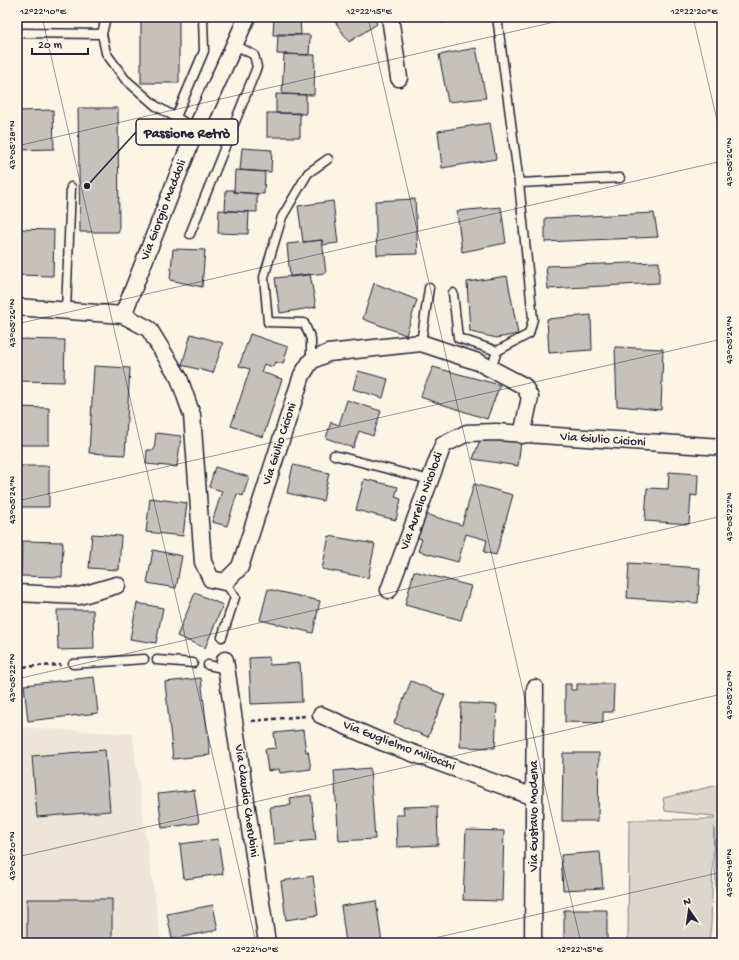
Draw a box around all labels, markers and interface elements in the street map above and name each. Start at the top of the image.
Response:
text: 12°22'10"E [19,6,67,18]
text: 12°22'15"E [345,6,392,18]
text: 12°22'20"E [670,6,718,18]
scale bar [32,30,88,56]
text: 20 m [38,39,63,53]
callout: Passione Retrò [136,119,238,145]
text: 43°05'28"N [7,120,19,169]
text: Passione Retrò [143,126,231,143]
text: 43°05'26"N [724,137,736,186]
street label: Via Giorgio Maddoli [138,157,190,263]
text: 43°05'26"N [7,298,19,347]
text: 43°05'24"N [724,315,736,364]
street label: Via Giulio Cicioni [259,401,300,488]
street label: Via Giulio Cicioni [559,429,646,450]
street label: Via Aurelio Nicolodi [397,450,447,553]
text: 43°05'24"N [7,475,19,524]
text: 43°05'22"N [724,492,736,541]
text: 43°05'22"N [7,653,19,702]
text: 43°05'20"N [724,670,736,720]
street label: Via Guglielmo Miliocchi [340,717,458,774]
street label: Via Claudio Cherubini [231,743,261,859]
street label: Via Gustavo Modena [527,760,542,873]
text: 43°05'20"N [7,831,19,881]
text: 43°05'18"N [724,848,736,897]
north arrow [669,890,709,930]
text: N [682,896,692,909]
text: 12°22'10"E [231,944,279,956]
text: 12°22'15"E [556,944,603,956]

